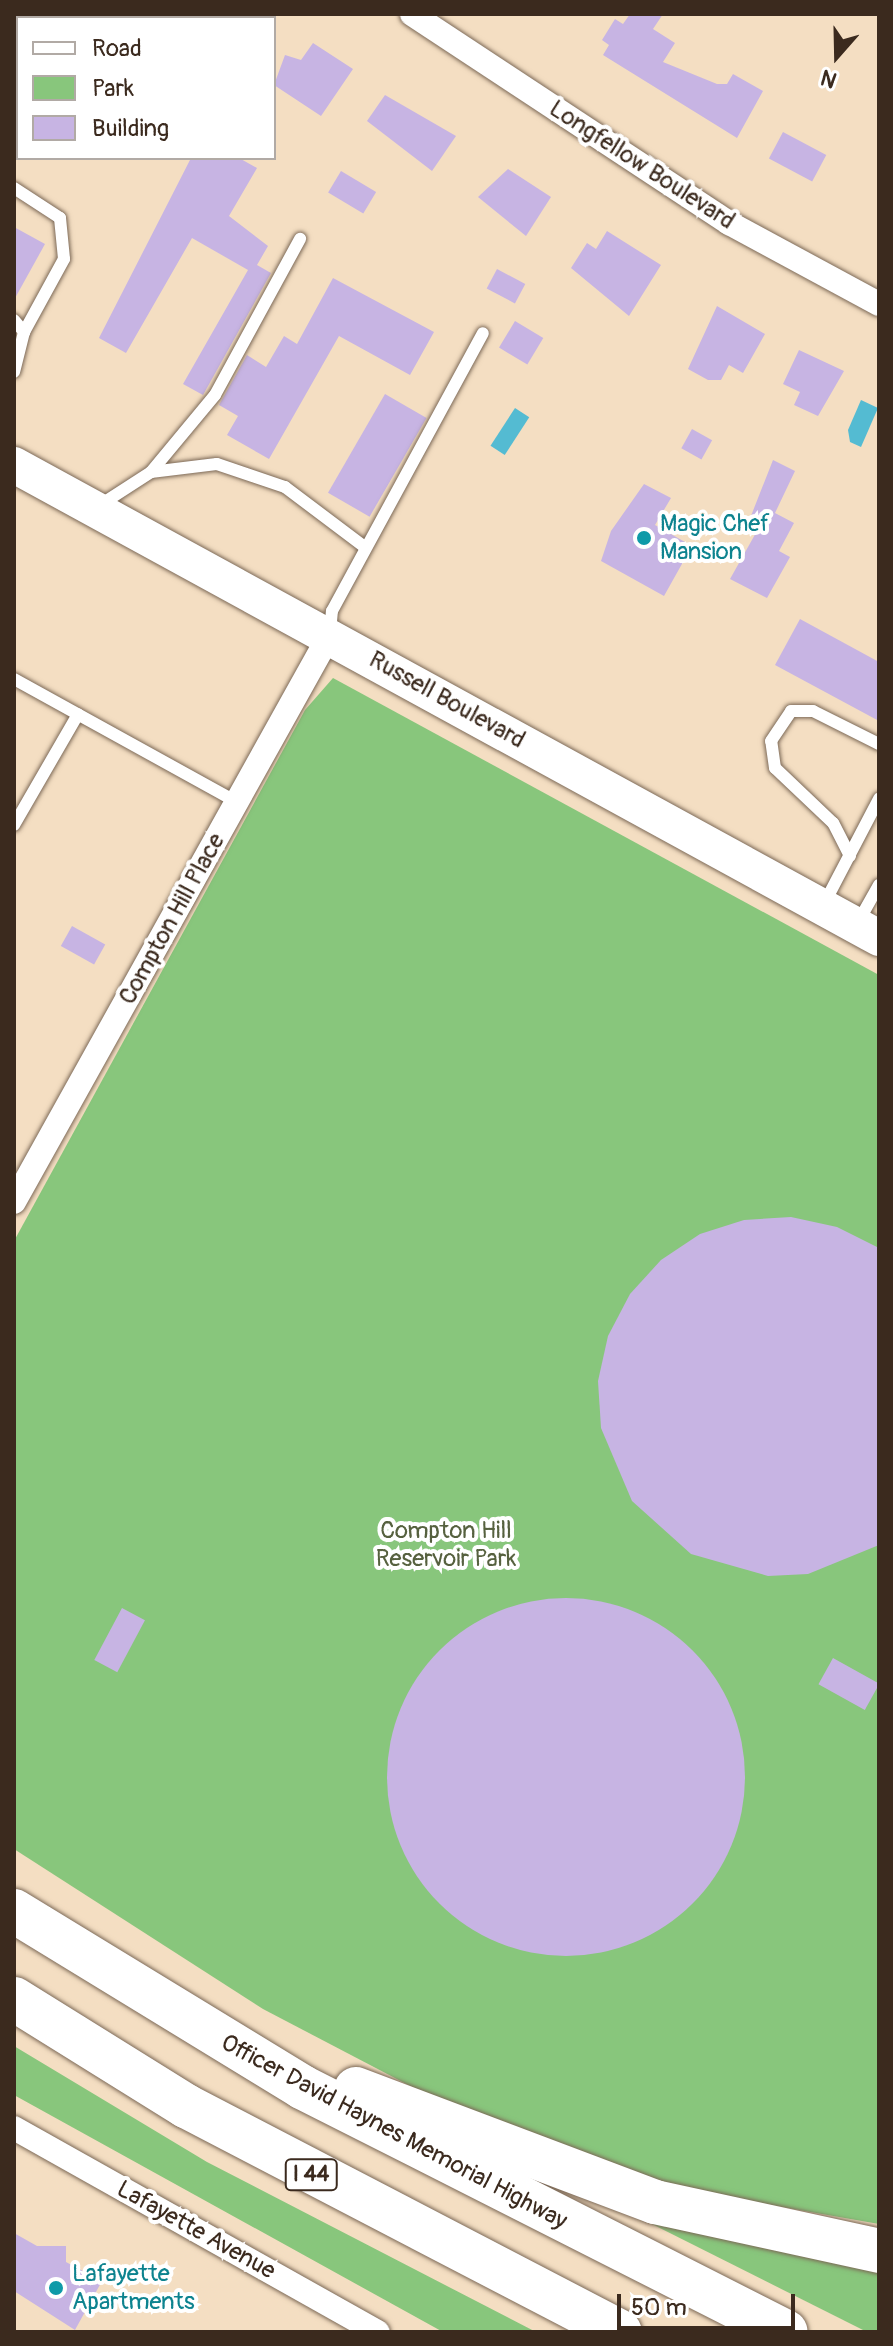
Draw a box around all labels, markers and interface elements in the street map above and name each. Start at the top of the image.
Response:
legend [16,16,276,160]
north arrow [797,16,877,96]
text: Road [92,34,142,63]
text: N [817,63,841,94]
text: Park [92,74,134,103]
street label: Longfellow Boulevard [544,94,740,236]
text: Building [92,114,169,143]
place label: Magic Chef Mansion [660,510,770,566]
marker: Magic Chef Mansion [635,529,653,547]
street label: Russell Boulevard [364,645,530,755]
street label: Compton Hill Place [113,829,231,1009]
park label: Compton Hill Reservoir Park [376,1517,516,1573]
street label: Officer David Haynes Memorial Highway [216,2028,572,2236]
road number: I 44 [283,2157,339,2193]
street label: Lafayette Avenue [112,2175,280,2285]
place label: Lafayette Apartments [72,2260,195,2316]
scale bar [621,2278,799,2328]
marker: Lafayette Apartments [47,2279,65,2297]
text: 50 m [631,2293,687,2322]

